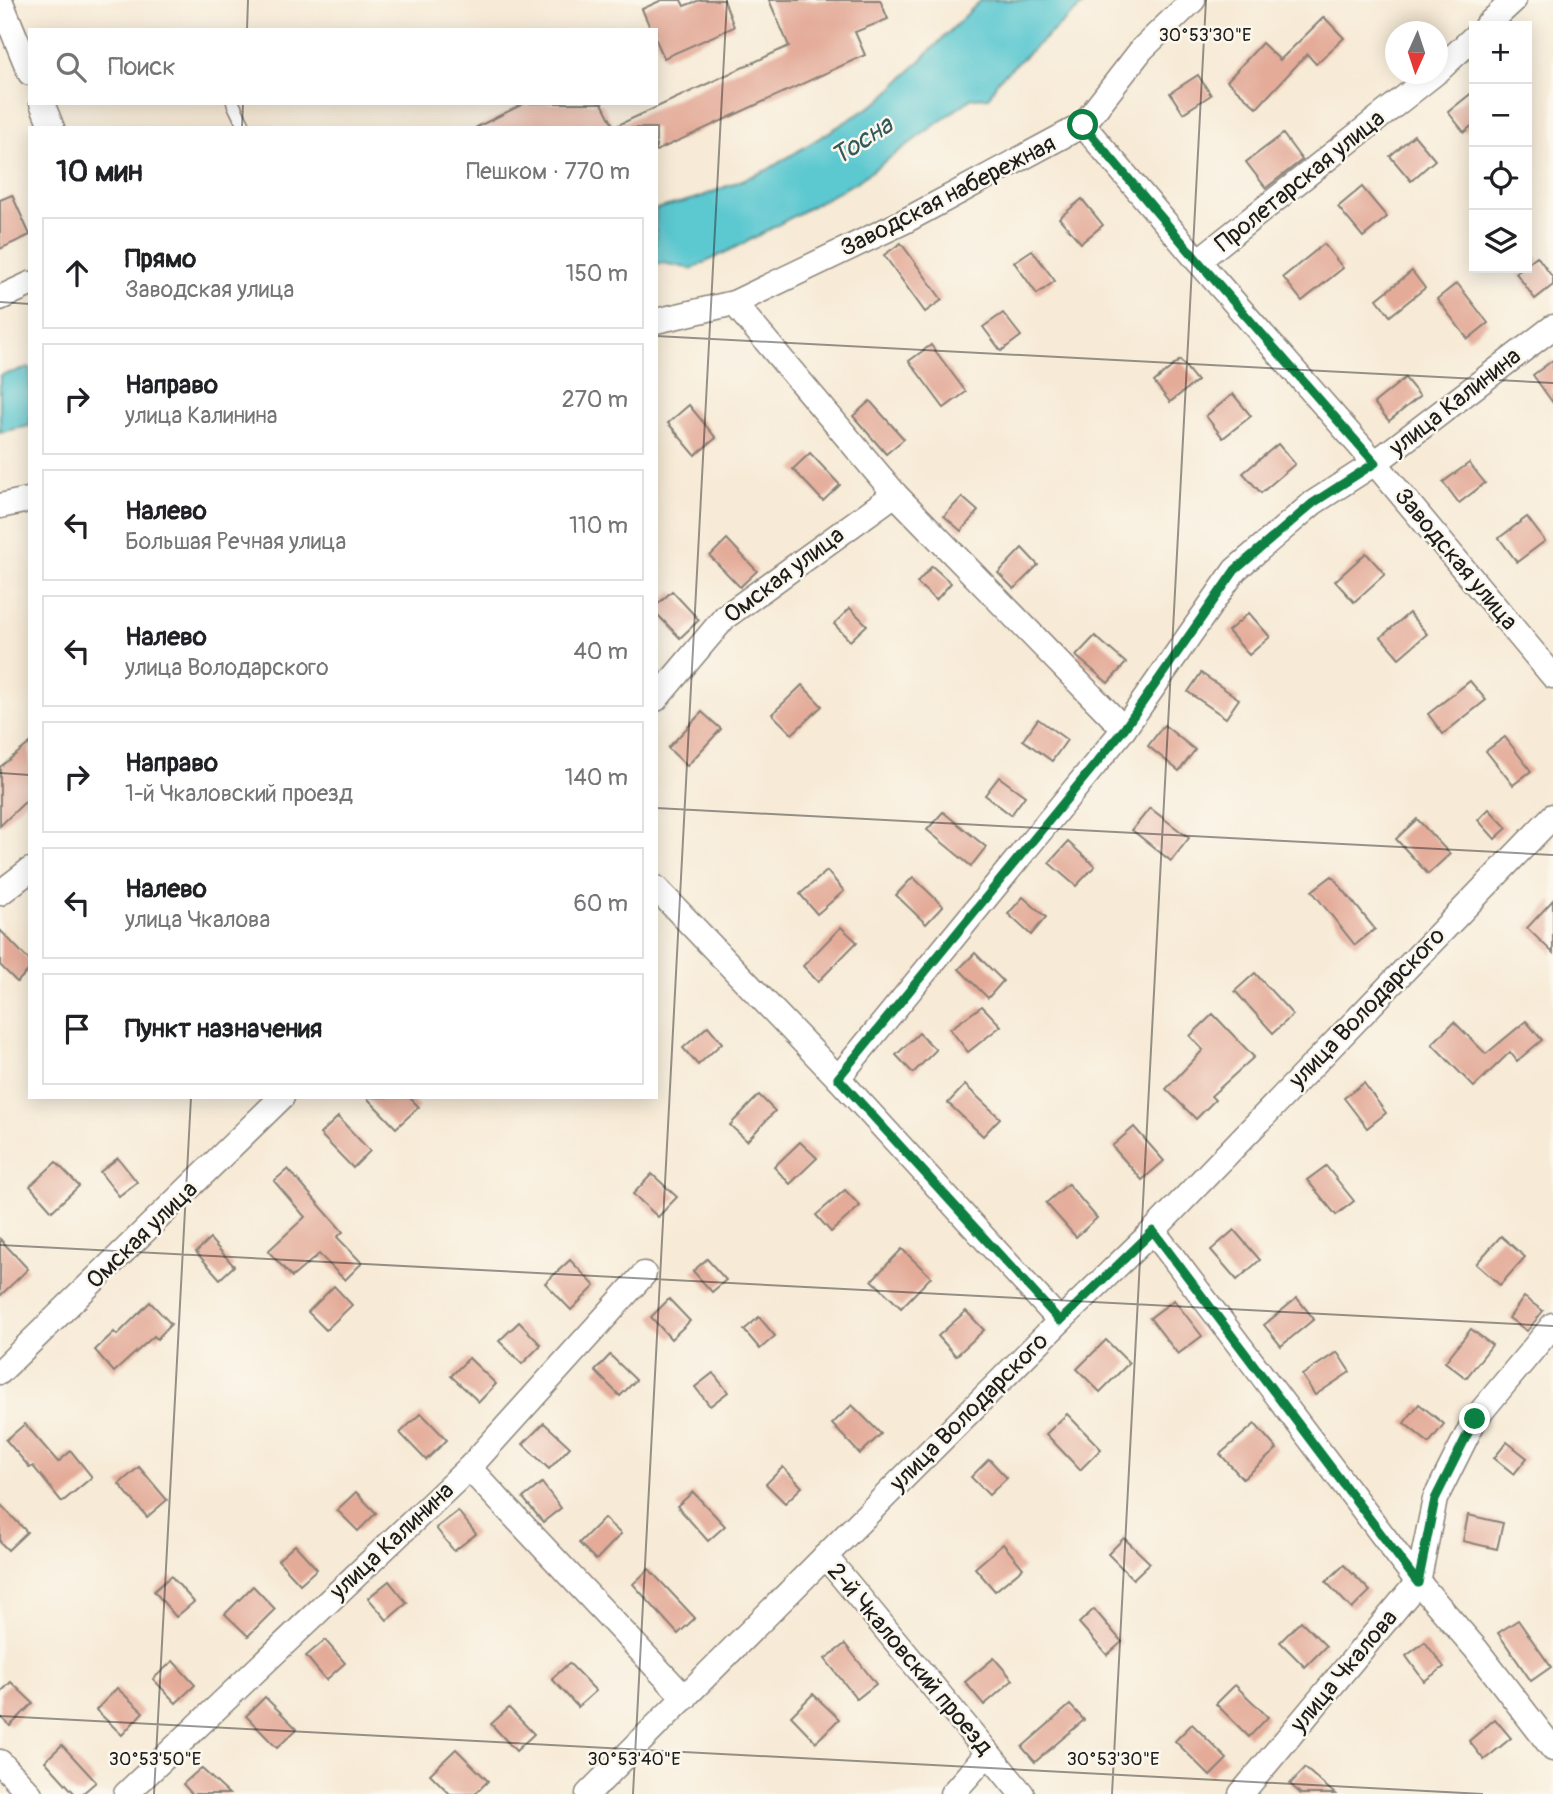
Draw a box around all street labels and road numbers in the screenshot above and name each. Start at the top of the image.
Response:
street label: Пролетарская улица [1209,104,1391,258]
street label: Заводская набережная [835,129,1061,263]
street label: улица Калинина [1383,342,1527,463]
street label: Заводская улица [1388,482,1524,636]
street label: Омская улица [718,520,850,630]
street label: улица Володарского [1282,921,1451,1095]
street label: Омская улица [80,1175,204,1295]
street label: улица Володарского [883,1327,1054,1498]
street label: улица Калинина [323,1476,460,1607]
street label: 2-й Чкаловский проезд [821,1557,999,1761]
street label: улица Чкалова [1284,1604,1404,1739]

